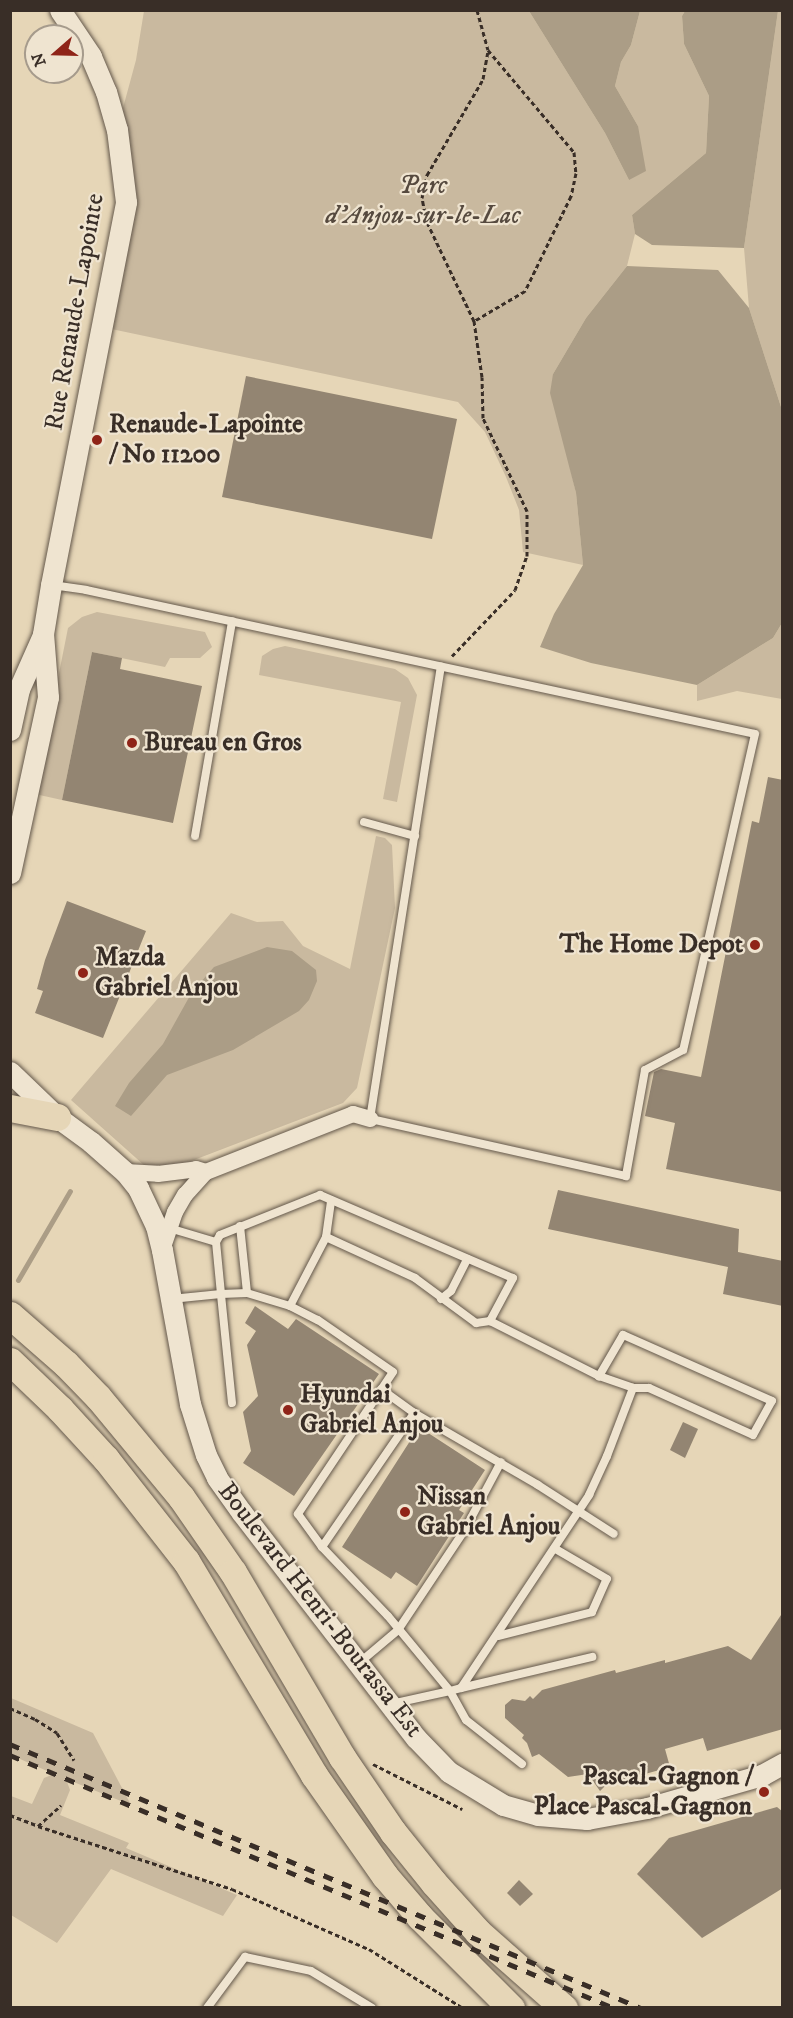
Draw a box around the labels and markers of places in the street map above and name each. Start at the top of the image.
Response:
place label: Renaude-Lapointe / No 11200 [109,409,303,470]
marker: Renaude-Lapointe / No 11200 [90,433,104,447]
place label: Bureau en Gros [144,727,302,759]
marker: Bureau en Gros [125,736,139,750]
place label: The Home Depot [559,929,743,961]
marker: The Home Depot [748,938,762,952]
place label: Mazda Gabriel Anjou [95,942,238,1004]
marker: Mazda Gabriel Anjou [76,966,90,980]
place label: Hyundai Gabriel Anjou [300,1379,443,1440]
marker: Hyundai Gabriel Anjou [281,1403,295,1417]
place label: Nissan Gabriel Anjou [417,1481,560,1542]
marker: Nissan Gabriel Anjou [398,1505,412,1519]
place label: Pascal-Gagnon / Place Pascal-Gagnon [534,1761,752,1822]
marker: Pascal-Gagnon / Place Pascal-Gagnon [757,1785,771,1799]

